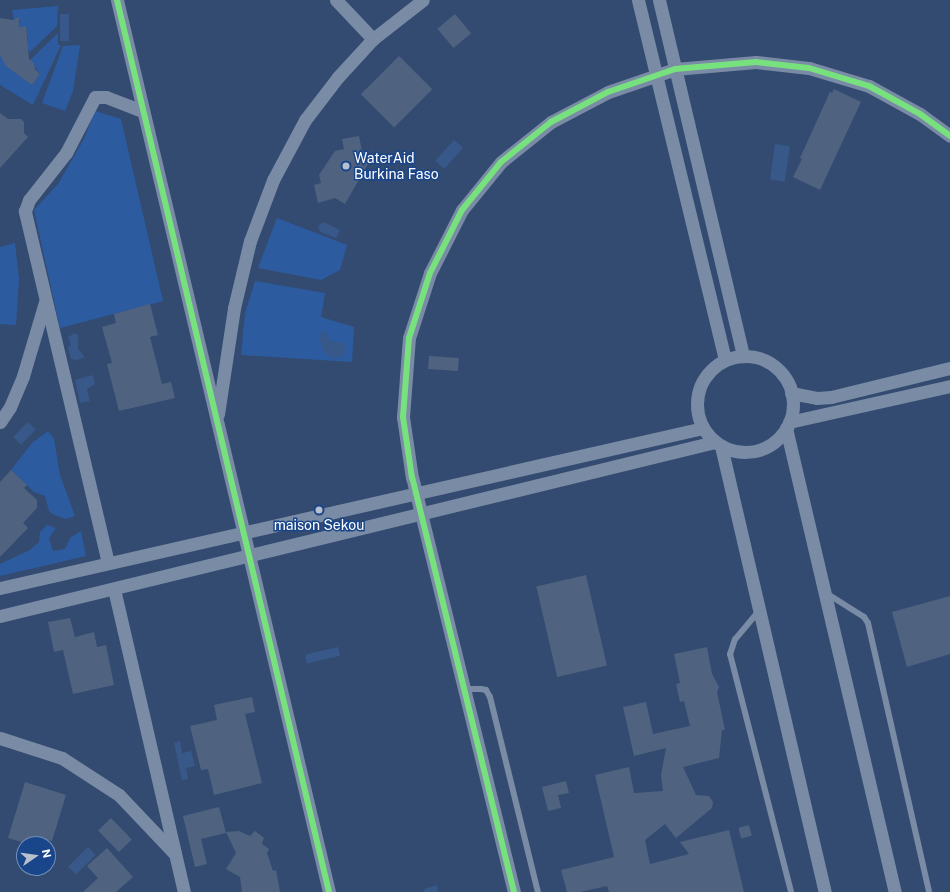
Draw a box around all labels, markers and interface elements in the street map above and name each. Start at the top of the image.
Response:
place label: WaterAid Burkina Faso [354,150,439,182]
marker: WaterAid Burkina Faso [341,161,351,171]
marker: maison Sekou [314,505,324,515]
place label: maison Sekou [274,517,364,533]
north arrow [16,836,56,876]
text: N [40,848,54,859]

